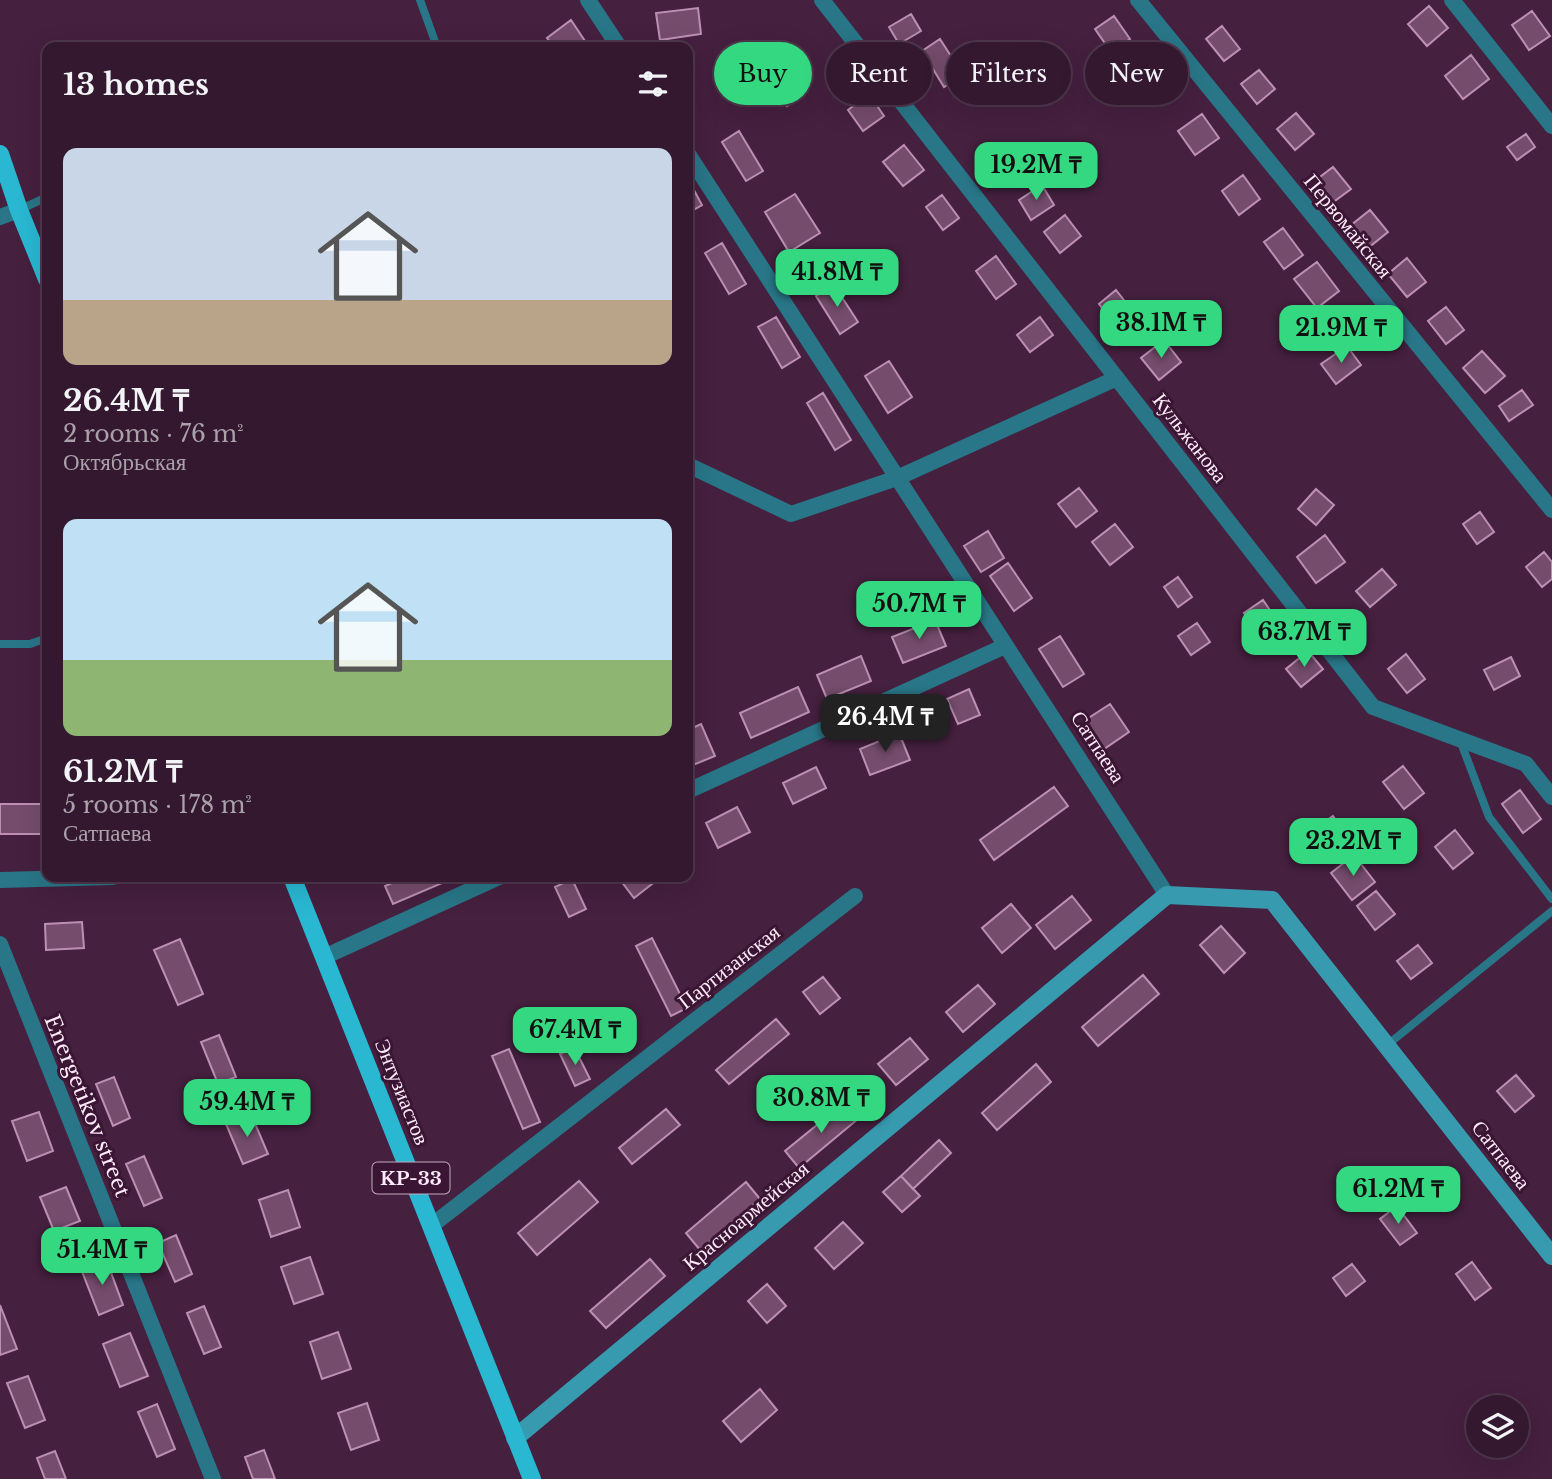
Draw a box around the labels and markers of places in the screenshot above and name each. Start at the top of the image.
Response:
pin: 19.2M ₸ [971,142,1101,202]
pin: 41.8M ₸ [772,250,902,309]
pin: 38.1M ₸ [1096,300,1226,360]
pin: 21.9M ₸ [1276,306,1406,365]
pin: 50.7M ₸ [854,582,984,641]
pin: 63.7M ₸ [1239,610,1369,669]
pin: 26.4M ₸ [820,694,950,754]
pin: 23.2M ₸ [1288,818,1418,878]
pin: 67.4M ₸ [510,1007,640,1067]
pin: 30.8M ₸ [756,1076,886,1135]
pin: 59.4M ₸ [182,1080,312,1139]
pin: 61.2M ₸ [1333,1166,1463,1226]
pin: 51.4M ₸ [37,1228,167,1287]

